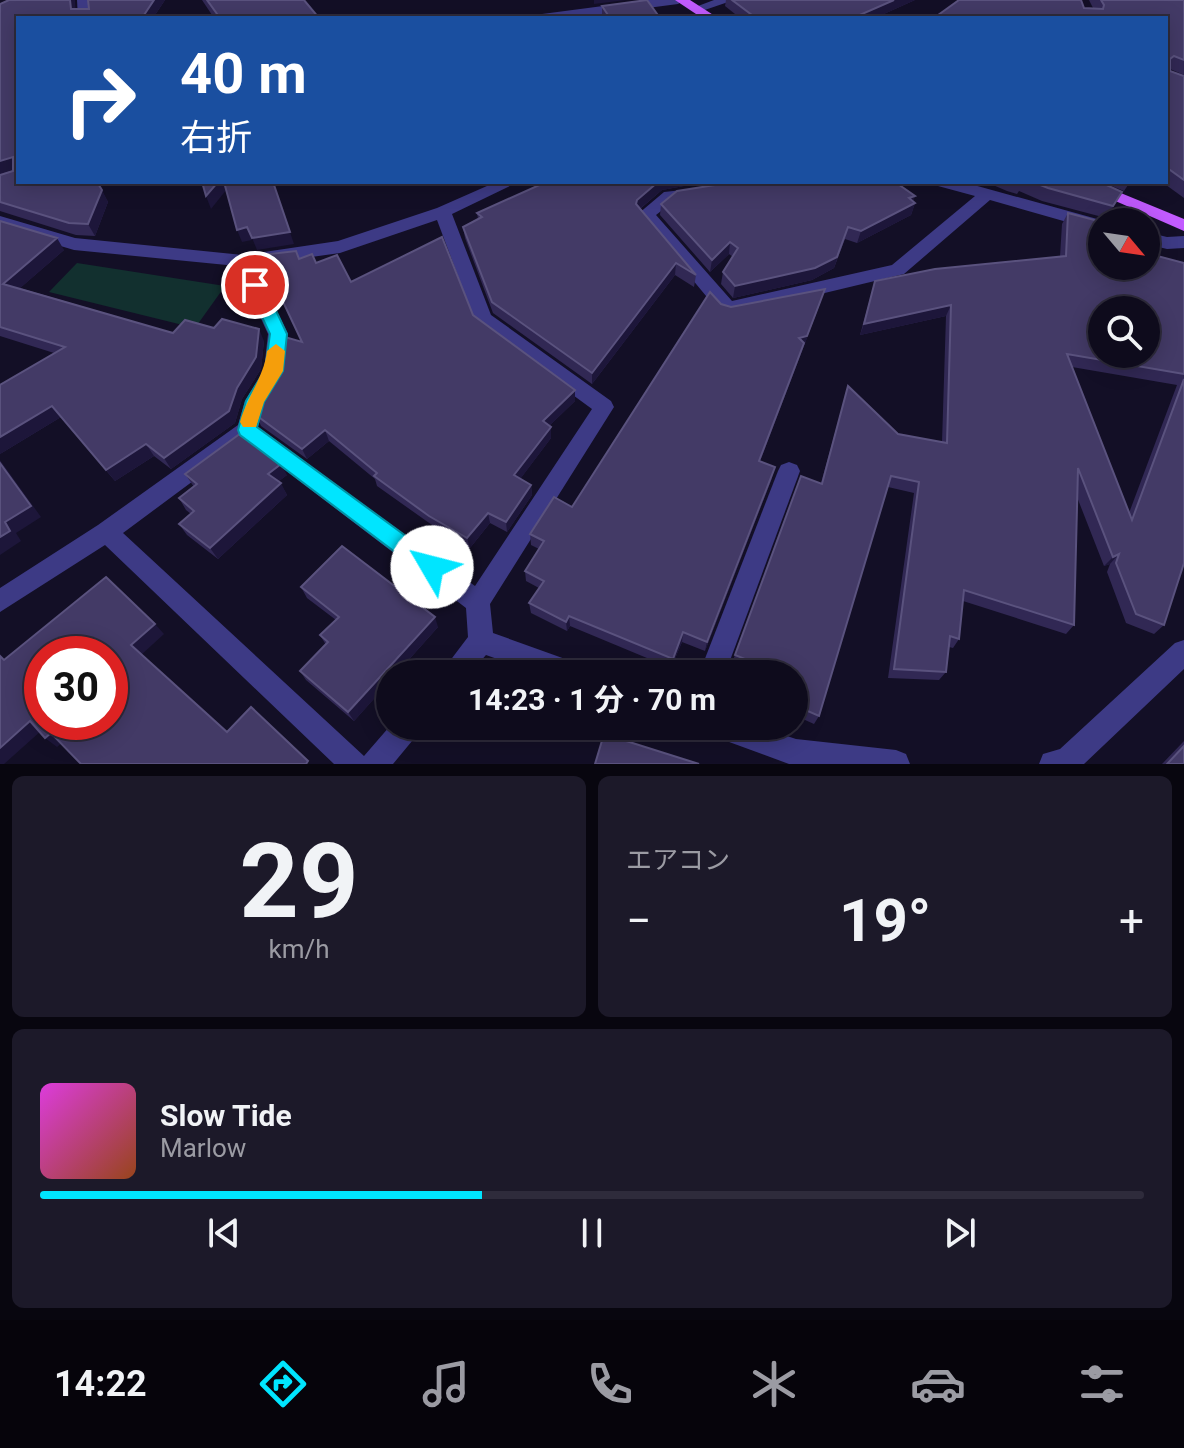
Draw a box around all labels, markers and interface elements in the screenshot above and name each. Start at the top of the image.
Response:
text: 40 m [180,41,307,107]
icon: right [48,48,152,152]
text: 右折 [180,117,252,159]
north arrow [1088,208,1160,280]
map controls [1088,208,1160,368]
pin [221,251,289,319]
icon: arrive [233,263,277,307]
button: search [1088,296,1160,368]
position arrow [390,525,474,609]
speed limit sign: 30 [24,636,128,740]
text: 14:23 · 1 分 · 70 m [468,682,716,717]
text: 29 [239,821,359,942]
text: エアコン [626,845,730,875]
text: 19° [839,885,931,956]
text: − [626,895,651,947]
text: + [1119,895,1144,947]
text: km/h [268,934,330,964]
text: Slow Tide [160,1098,292,1133]
text: Marlow [160,1133,246,1163]
icon: previous [202,1211,246,1255]
icon: pause [570,1211,614,1255]
icon: next [938,1211,982,1255]
icon: directions [255,1356,311,1412]
icon: music [418,1356,474,1412]
icon: phone [582,1356,638,1412]
icon: climate [746,1356,802,1412]
icon: car [910,1356,966,1412]
icon: filters [1074,1356,1130,1412]
text: 14:22 [54,1363,147,1405]

